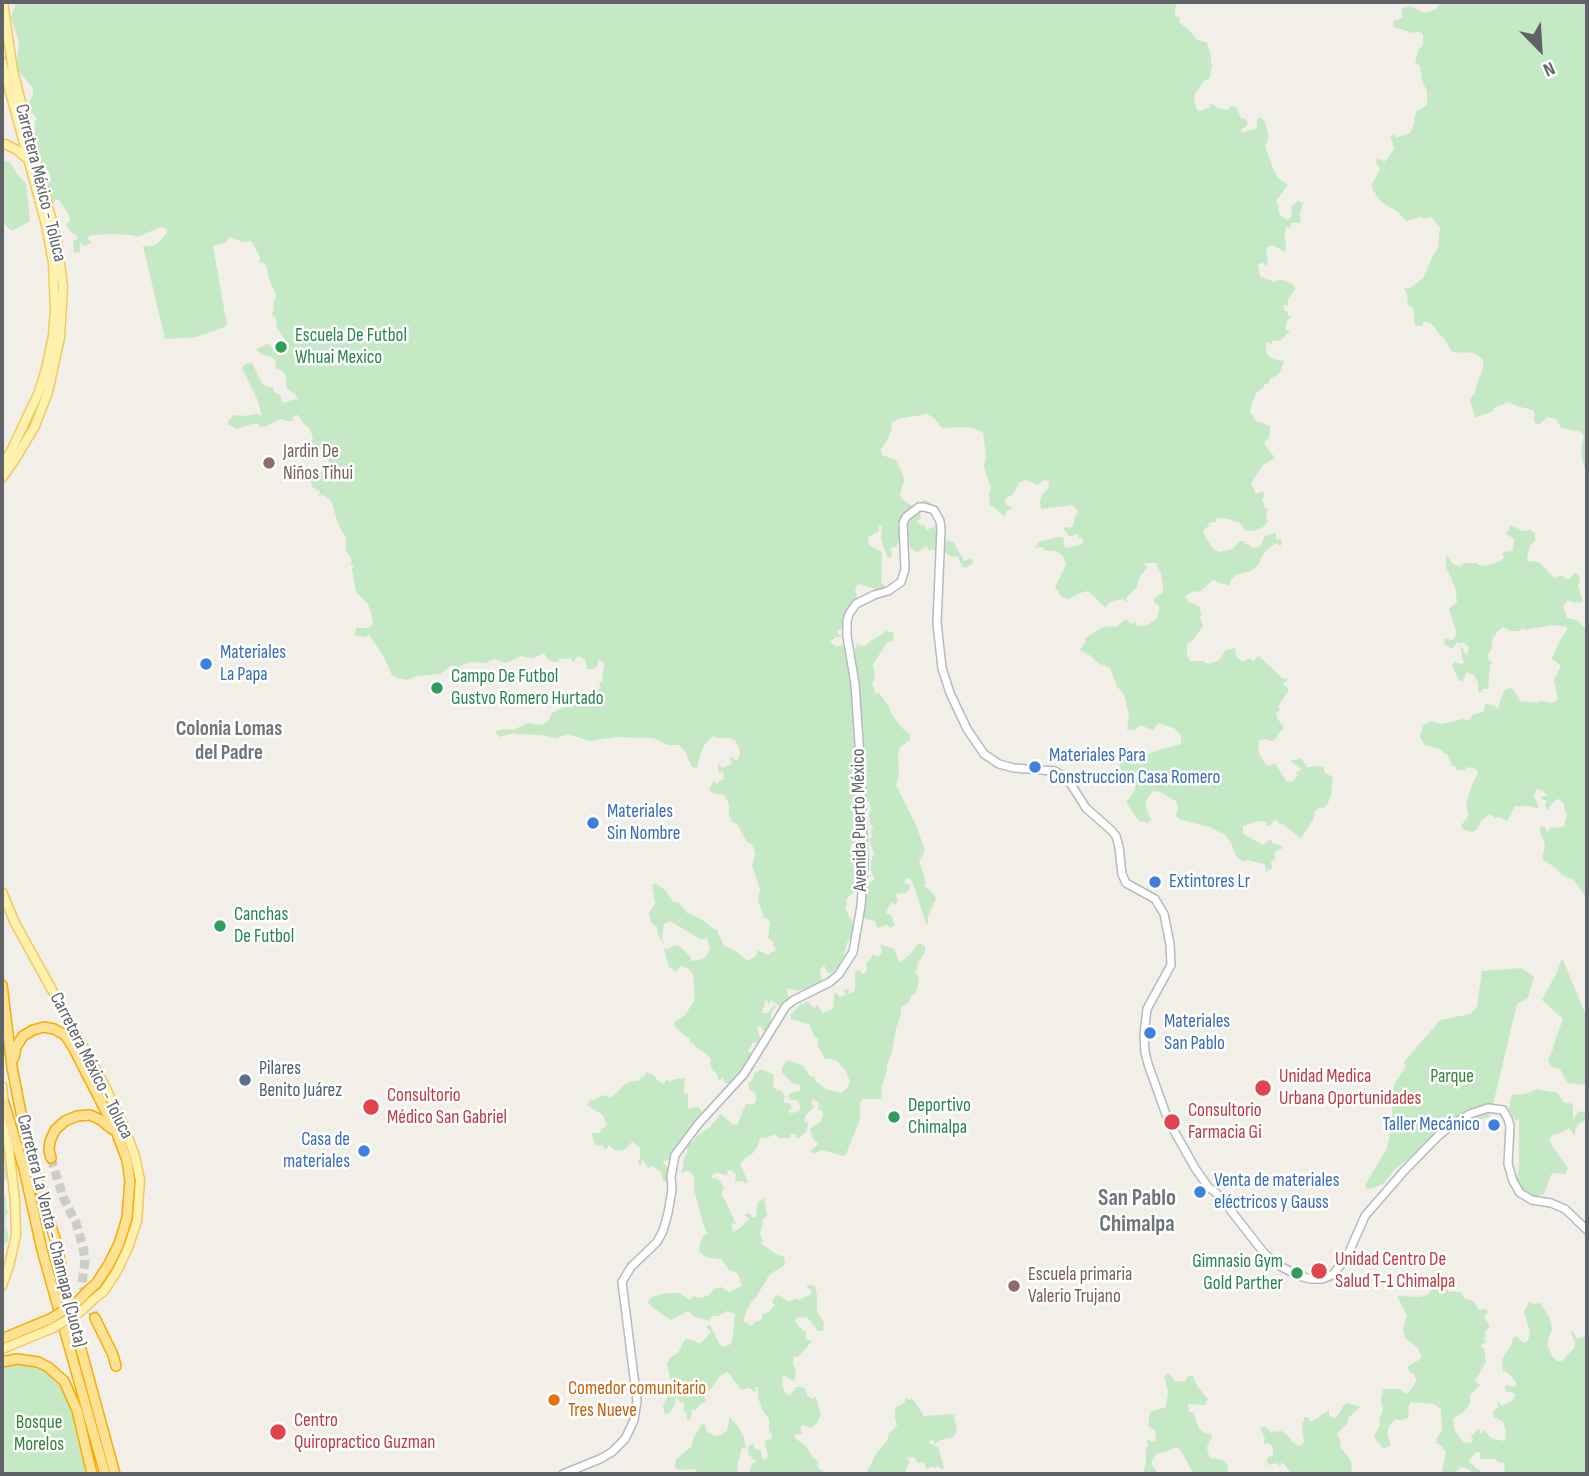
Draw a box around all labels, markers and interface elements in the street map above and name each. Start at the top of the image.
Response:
north arrow [1505,14,1575,84]
text: N [1539,56,1558,81]
street label: Carretera México - Toluca [9,102,71,264]
place label: Escuela De Futbol Whuai Mexico [295,325,407,369]
marker: Escuela De Futbol Whuai Mexico [273,339,289,355]
place label: Jardin De Niños Tihui [283,441,353,485]
marker: Jardin De Niños Tihui [261,455,277,471]
place label: Materiales La Papa [220,642,286,686]
marker: Materiales La Papa [198,656,214,672]
place label: Campo De Futbol Gustvo Romero Hurtado [451,666,604,710]
marker: Campo De Futbol Gustvo Romero Hurtado [429,680,445,696]
district label: Colonia Lomas del Padre [176,717,282,767]
place label: Materiales Para Construccion Casa Romero [1049,745,1220,789]
street label: Avenida Puerto México [847,748,873,892]
marker: Materiales Para Construccion Casa Romero [1027,759,1043,775]
place label: Materiales Sin Nombre [607,801,680,845]
marker: Materiales Sin Nombre [585,815,601,831]
place label: Extintores Lr [1169,871,1250,893]
marker: Extintores Lr [1147,874,1163,890]
place label: Canchas De Futbol [234,904,294,948]
marker: Canchas De Futbol [212,918,228,934]
street label: Carretera México - Toluca [44,989,138,1143]
place label: Materiales San Pablo [1164,1011,1230,1055]
marker: Materiales San Pablo [1142,1025,1158,1041]
place label: Pilares Benito Juárez [259,1058,342,1102]
place label: Unidad Medica Urbana Oportunidades [1279,1066,1421,1110]
park label: Parque [1430,1066,1474,1088]
marker: Pilares Benito Juárez [237,1072,253,1088]
marker: Unidad Medica Urbana Oportunidades [1253,1078,1273,1098]
place label: Consultorio Médico San Gabriel [387,1085,507,1129]
place label: Deportivo Chimalpa [908,1095,971,1139]
marker: Consultorio Médico San Gabriel [361,1097,381,1117]
place label: Consultorio Farmacia Gi [1188,1100,1262,1144]
marker: Deportivo Chimalpa [886,1109,902,1125]
street label: Carretera La Venta - Chamapa (Cuota) [11,1112,91,1350]
marker: Consultorio Farmacia Gi [1162,1112,1182,1132]
place label: Taller Mecánico [1382,1114,1480,1136]
marker: Taller Mecánico [1486,1117,1502,1133]
place label: Casa de materiales [283,1129,350,1173]
marker: Casa de materiales [356,1143,372,1159]
place label: Venta de materiales eléctricos y Gauss [1214,1170,1340,1214]
marker: Venta de materiales eléctricos y Gauss [1192,1184,1208,1200]
district label: San Pablo Chimalpa [1098,1185,1176,1239]
place label: Unidad Centro De Salud T-1 Chimalpa [1335,1249,1455,1293]
place label: Gimnasio Gym Gold Parther [1192,1251,1283,1295]
marker: Unidad Centro De Salud T-1 Chimalpa [1309,1261,1329,1281]
place label: Escuela primaria Valerio Trujano [1028,1264,1132,1308]
marker: Gimnasio Gym Gold Parther [1289,1265,1305,1281]
marker: Escuela primaria Valerio Trujano [1006,1278,1022,1294]
place label: Comedor comunitario Tres Nueve [568,1378,706,1422]
marker: Comedor comunitario Tres Nueve [546,1392,562,1408]
place label: Centro Quiropractico Guzman [294,1410,435,1454]
park label: Bosque Morelos [14,1412,64,1456]
marker: Centro Quiropractico Guzman [268,1422,288,1442]

